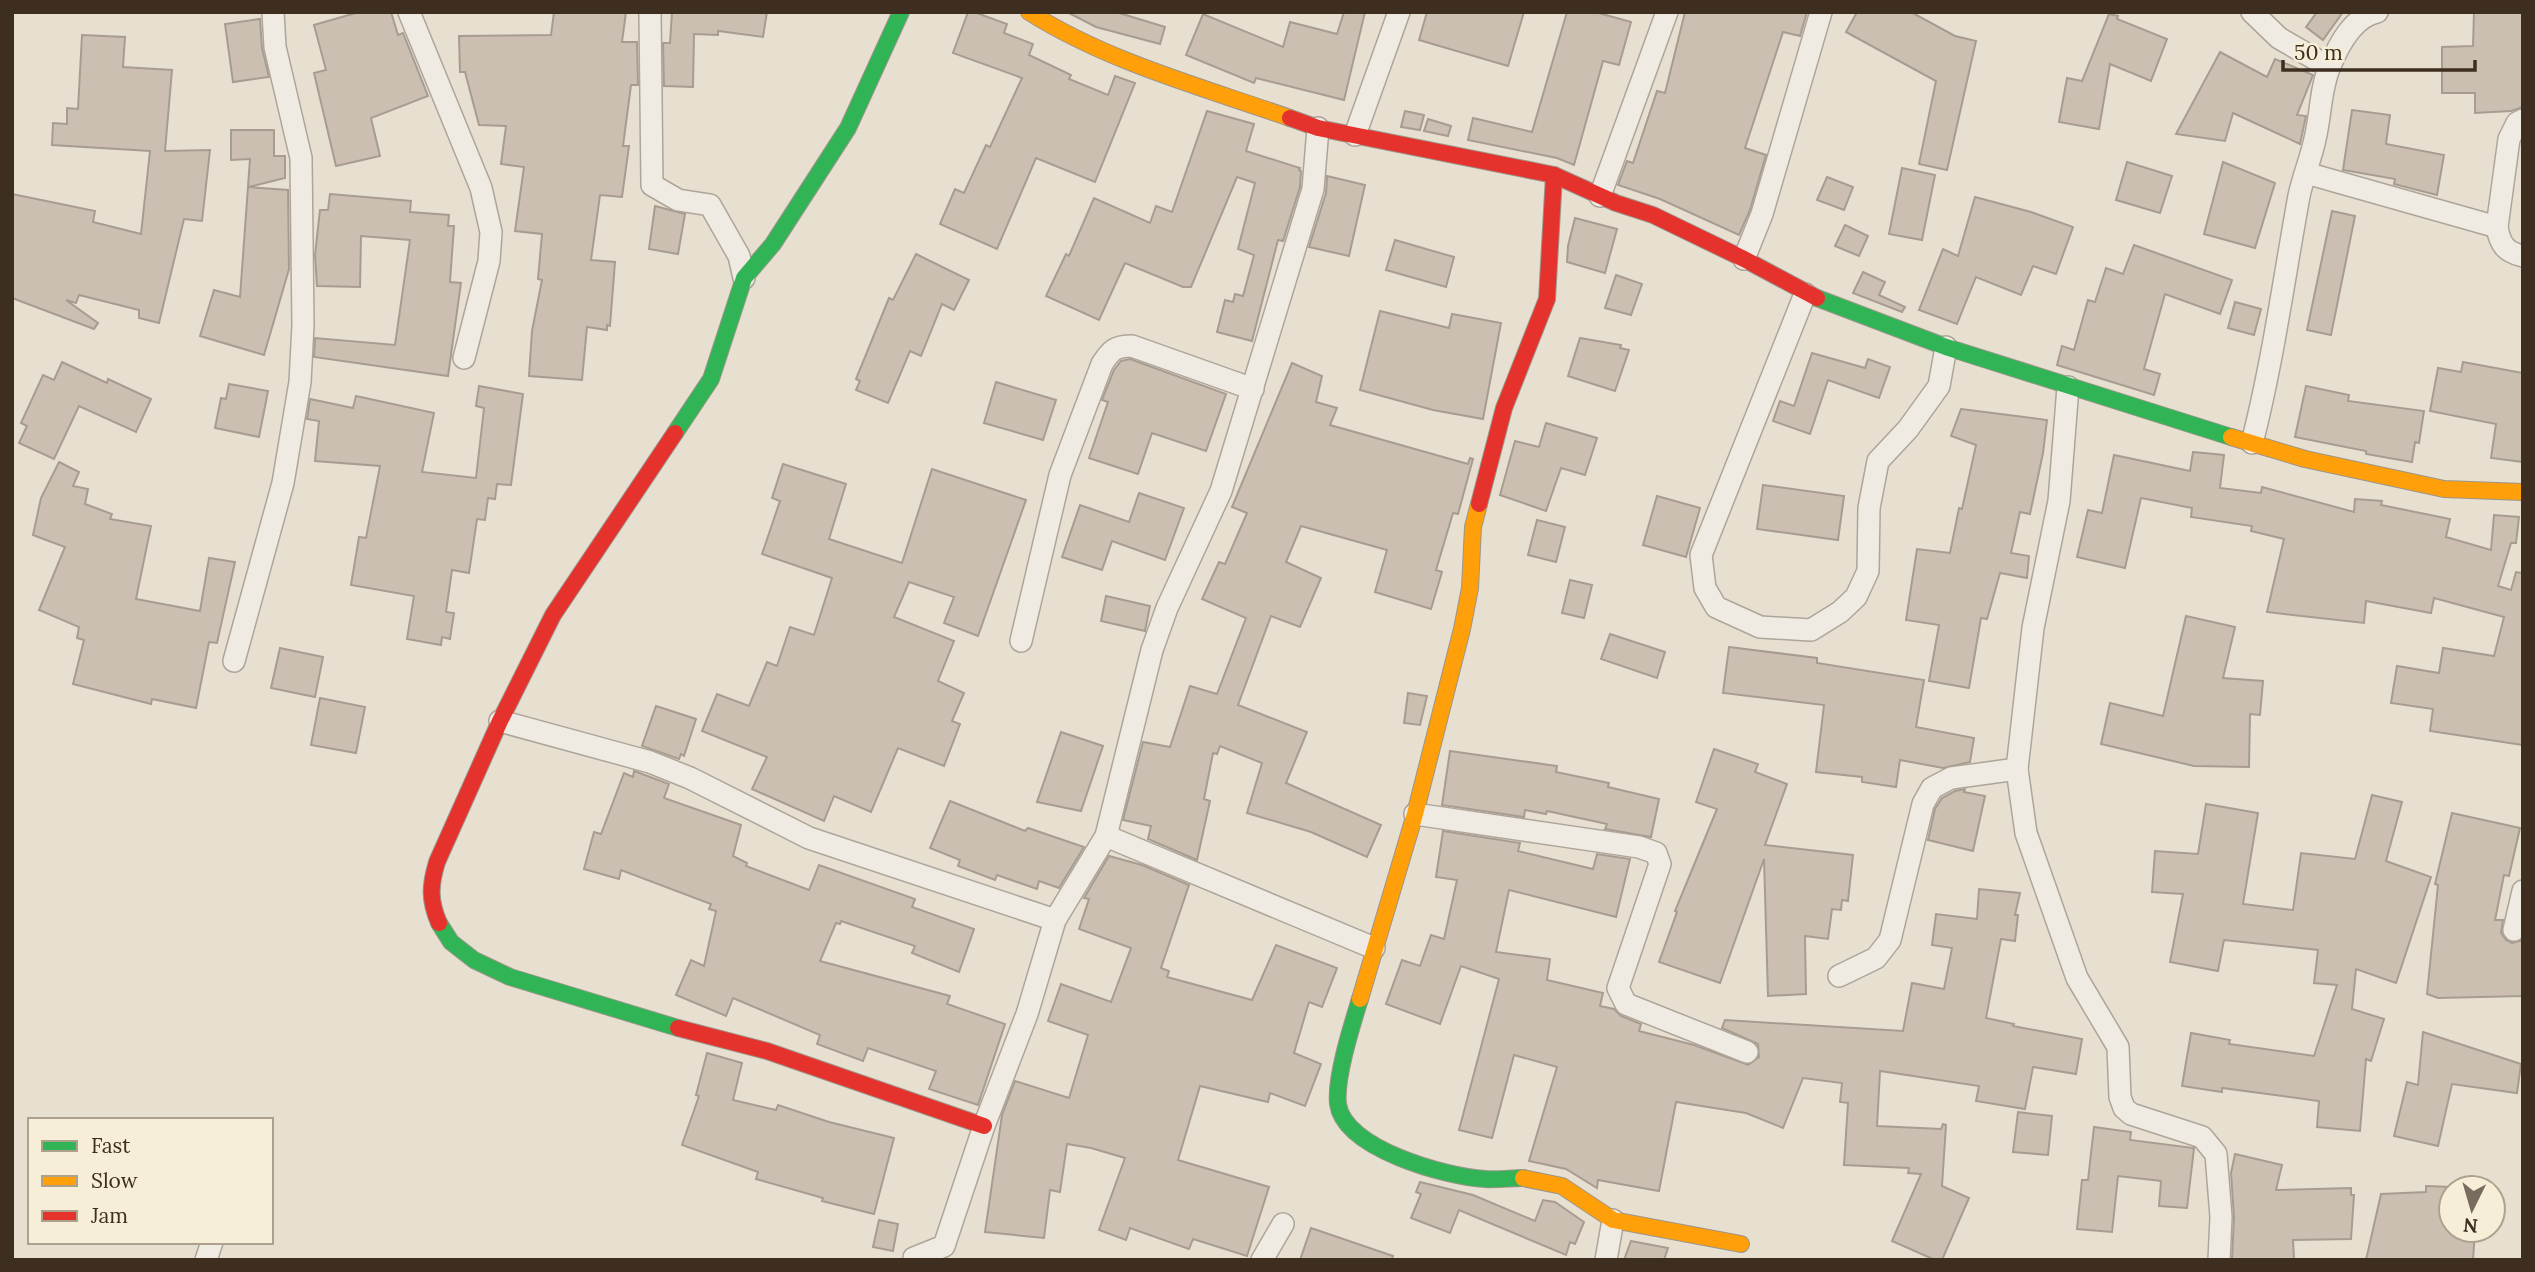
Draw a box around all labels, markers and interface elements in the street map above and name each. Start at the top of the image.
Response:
scale bar [2283,28,2476,72]
text: 50 m [2294,39,2343,66]
legend [28,1118,273,1244]
text: Fast [91,1132,131,1159]
text: Slow [91,1167,138,1194]
north arrow [2437,1174,2507,1244]
text: Jam [90,1202,128,1229]
text: N [2462,1213,2479,1239]

